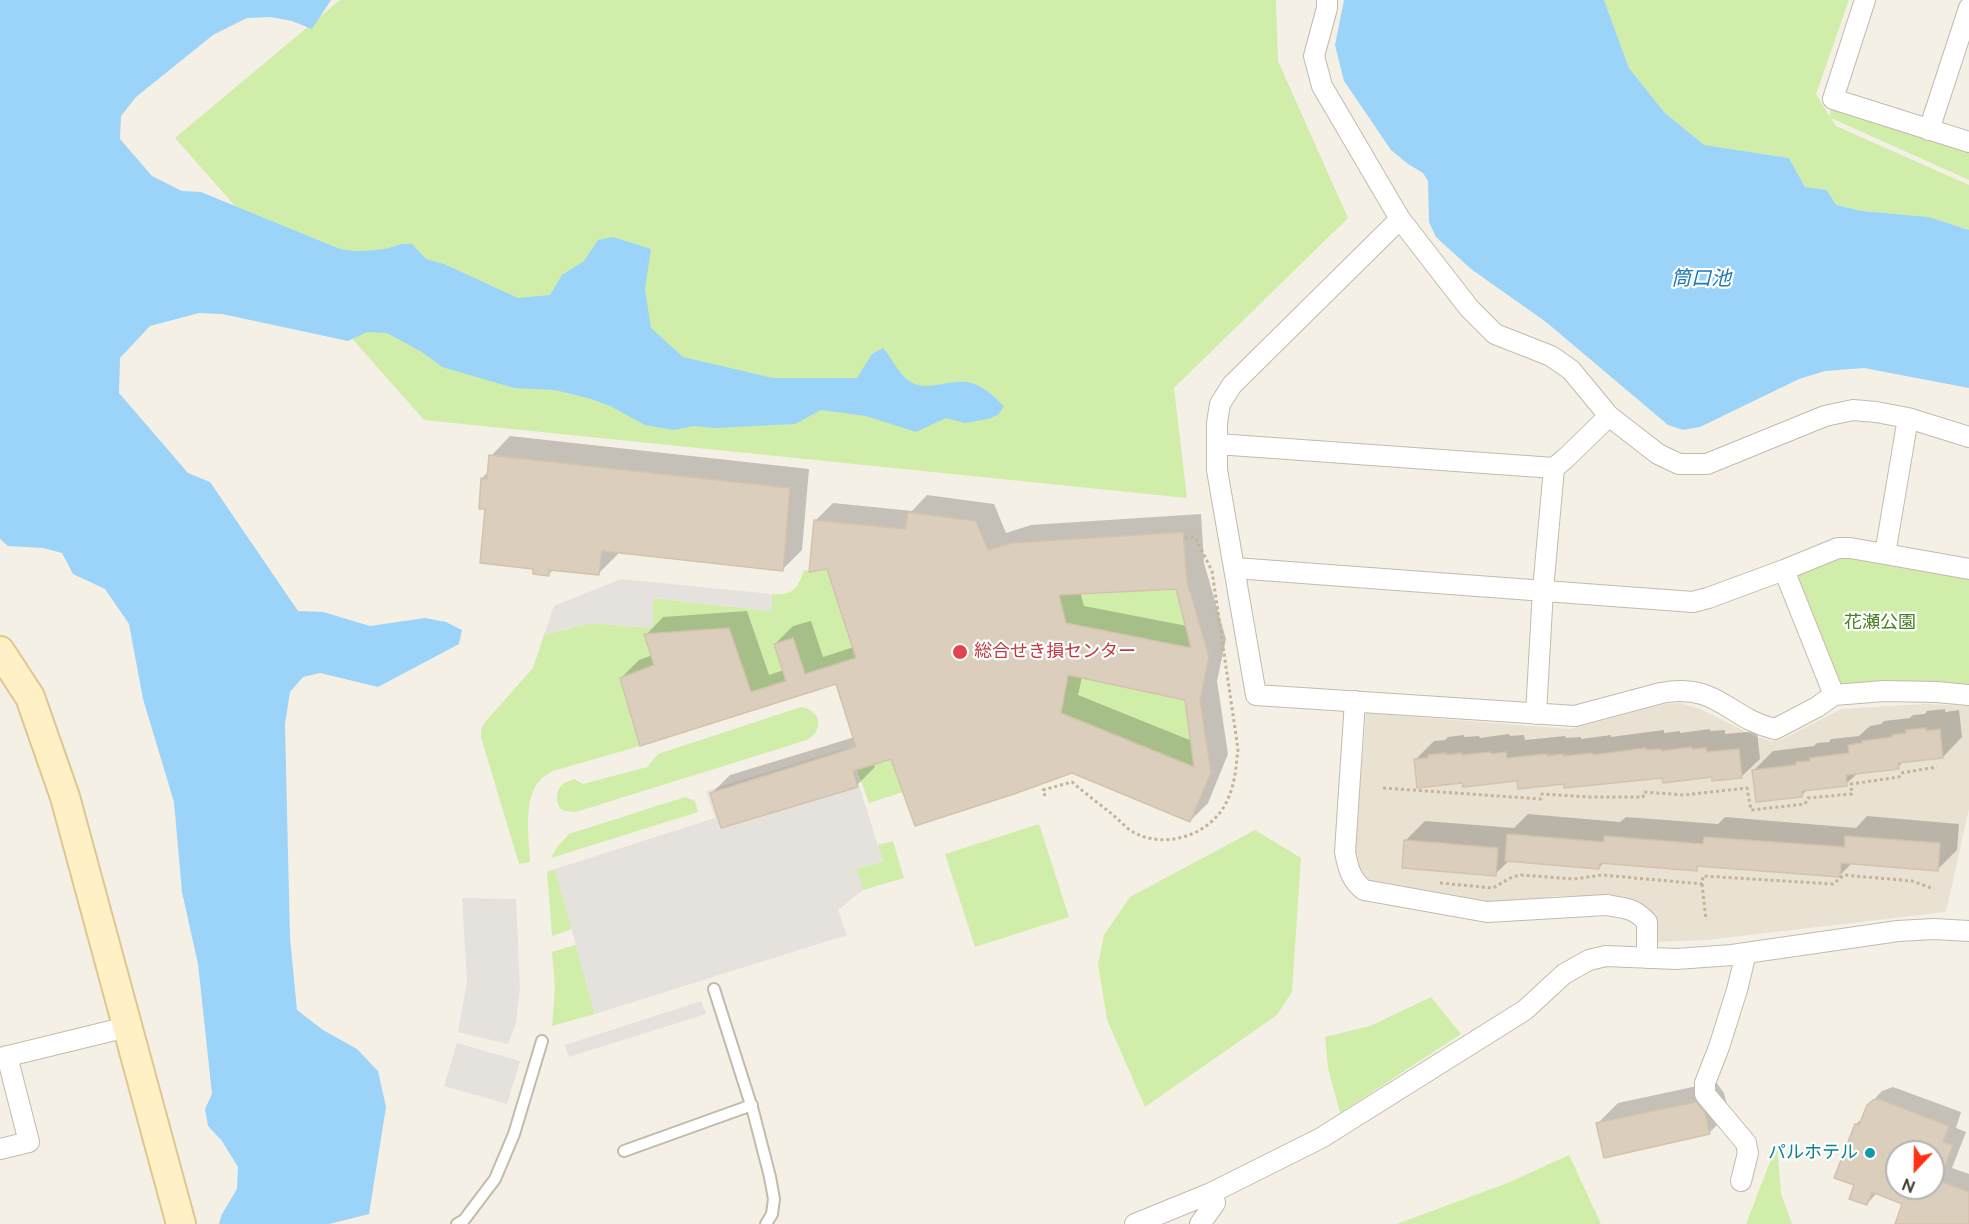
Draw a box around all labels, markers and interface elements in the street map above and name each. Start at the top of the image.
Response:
water label: 筒口池 [1671,267,1731,291]
park label: 花瀬公園 [1844,612,1916,634]
place label: 総合せき損センター [974,641,1136,663]
marker: 総合せき損センター [951,643,969,661]
north arrow [1885,1140,1945,1200]
place label: パルホテル [1768,1142,1858,1164]
marker: パルホテル [1863,1146,1877,1160]
text: N [1900,1174,1918,1196]

